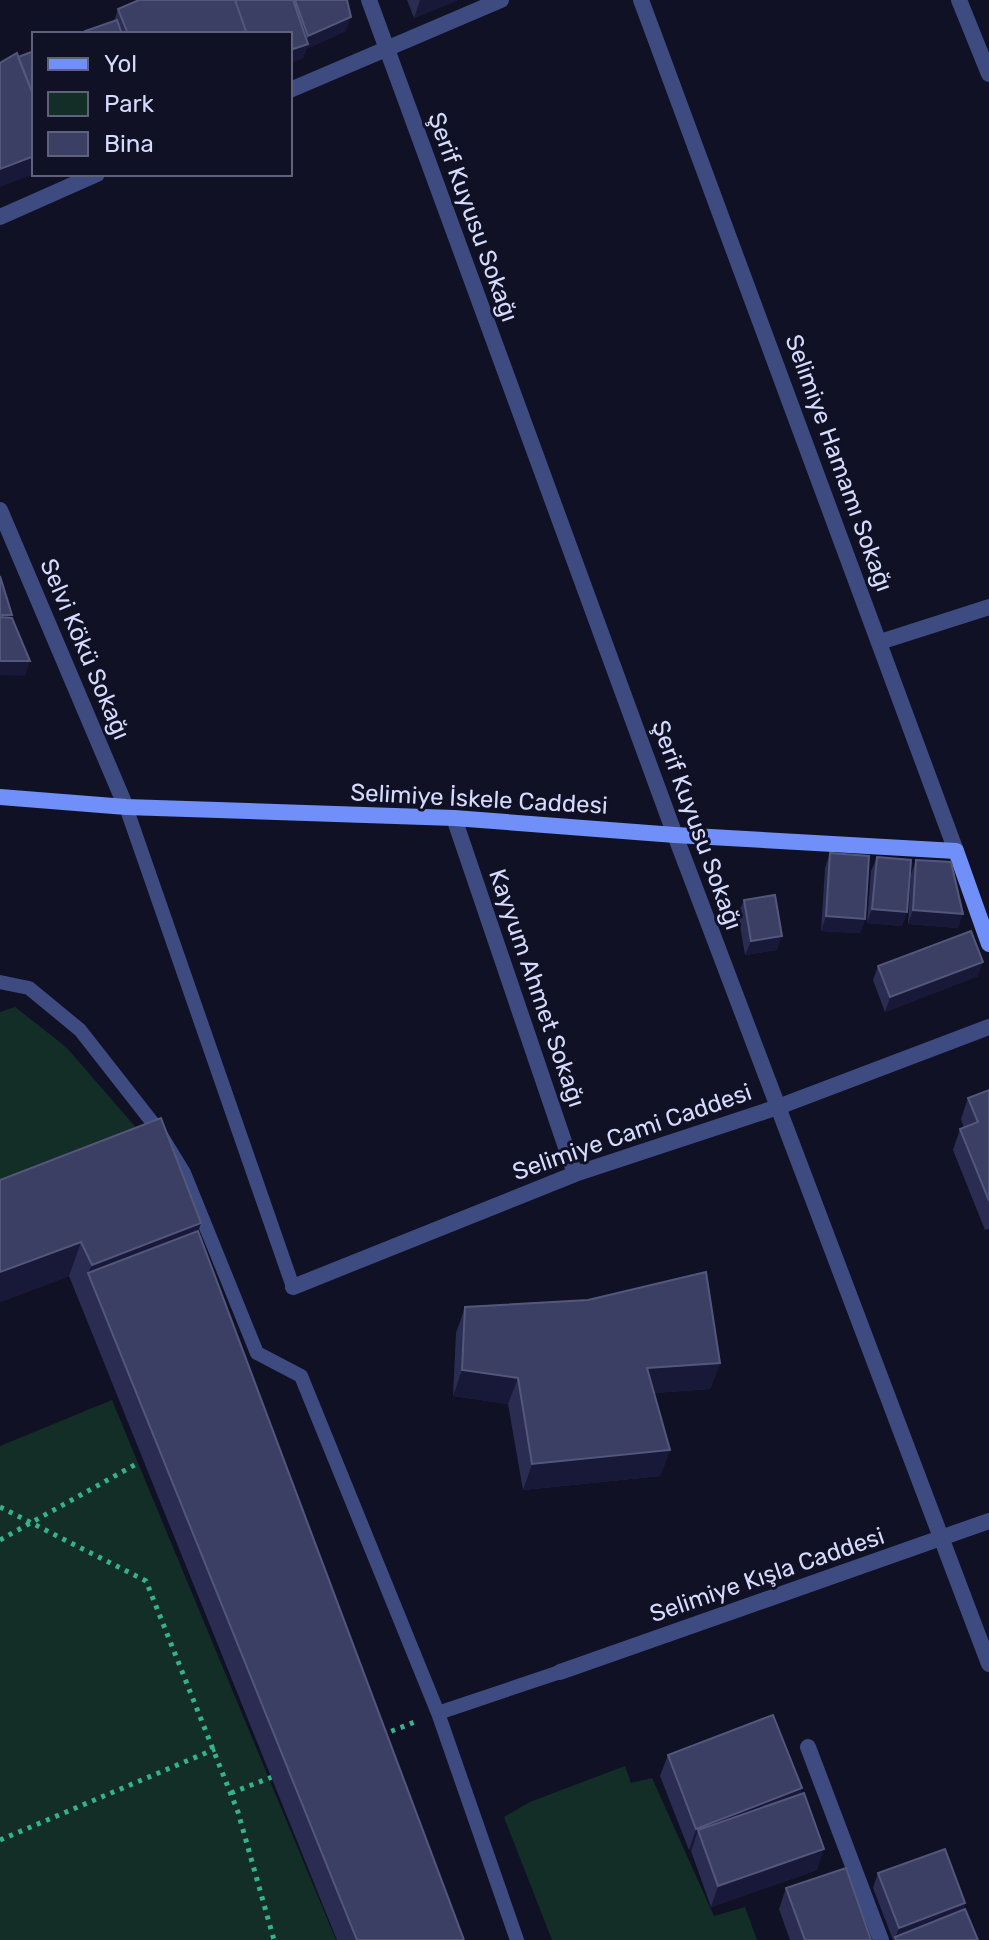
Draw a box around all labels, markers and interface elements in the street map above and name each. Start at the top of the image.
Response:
legend [32,32,292,176]
text: Yol [104,50,137,78]
text: Park [104,90,155,118]
street label: Şerif Kuyusu Sokağı [422,109,524,325]
text: Bina [104,130,154,158]
street label: Selimiye Hamamı Sokağı [779,331,899,595]
street label: Selvi Kökü Sokağı [34,554,136,744]
street label: Şerif Kuyusu Sokağı [646,717,748,933]
street label: Selimiye İskele Caddesi [350,778,608,820]
street label: Kayyum Ahmet Sokağı [483,865,591,1111]
street label: Selimiye Cami Caddesi [509,1078,755,1186]
street label: Selimiye Kışla Caddesi [646,1522,888,1628]

